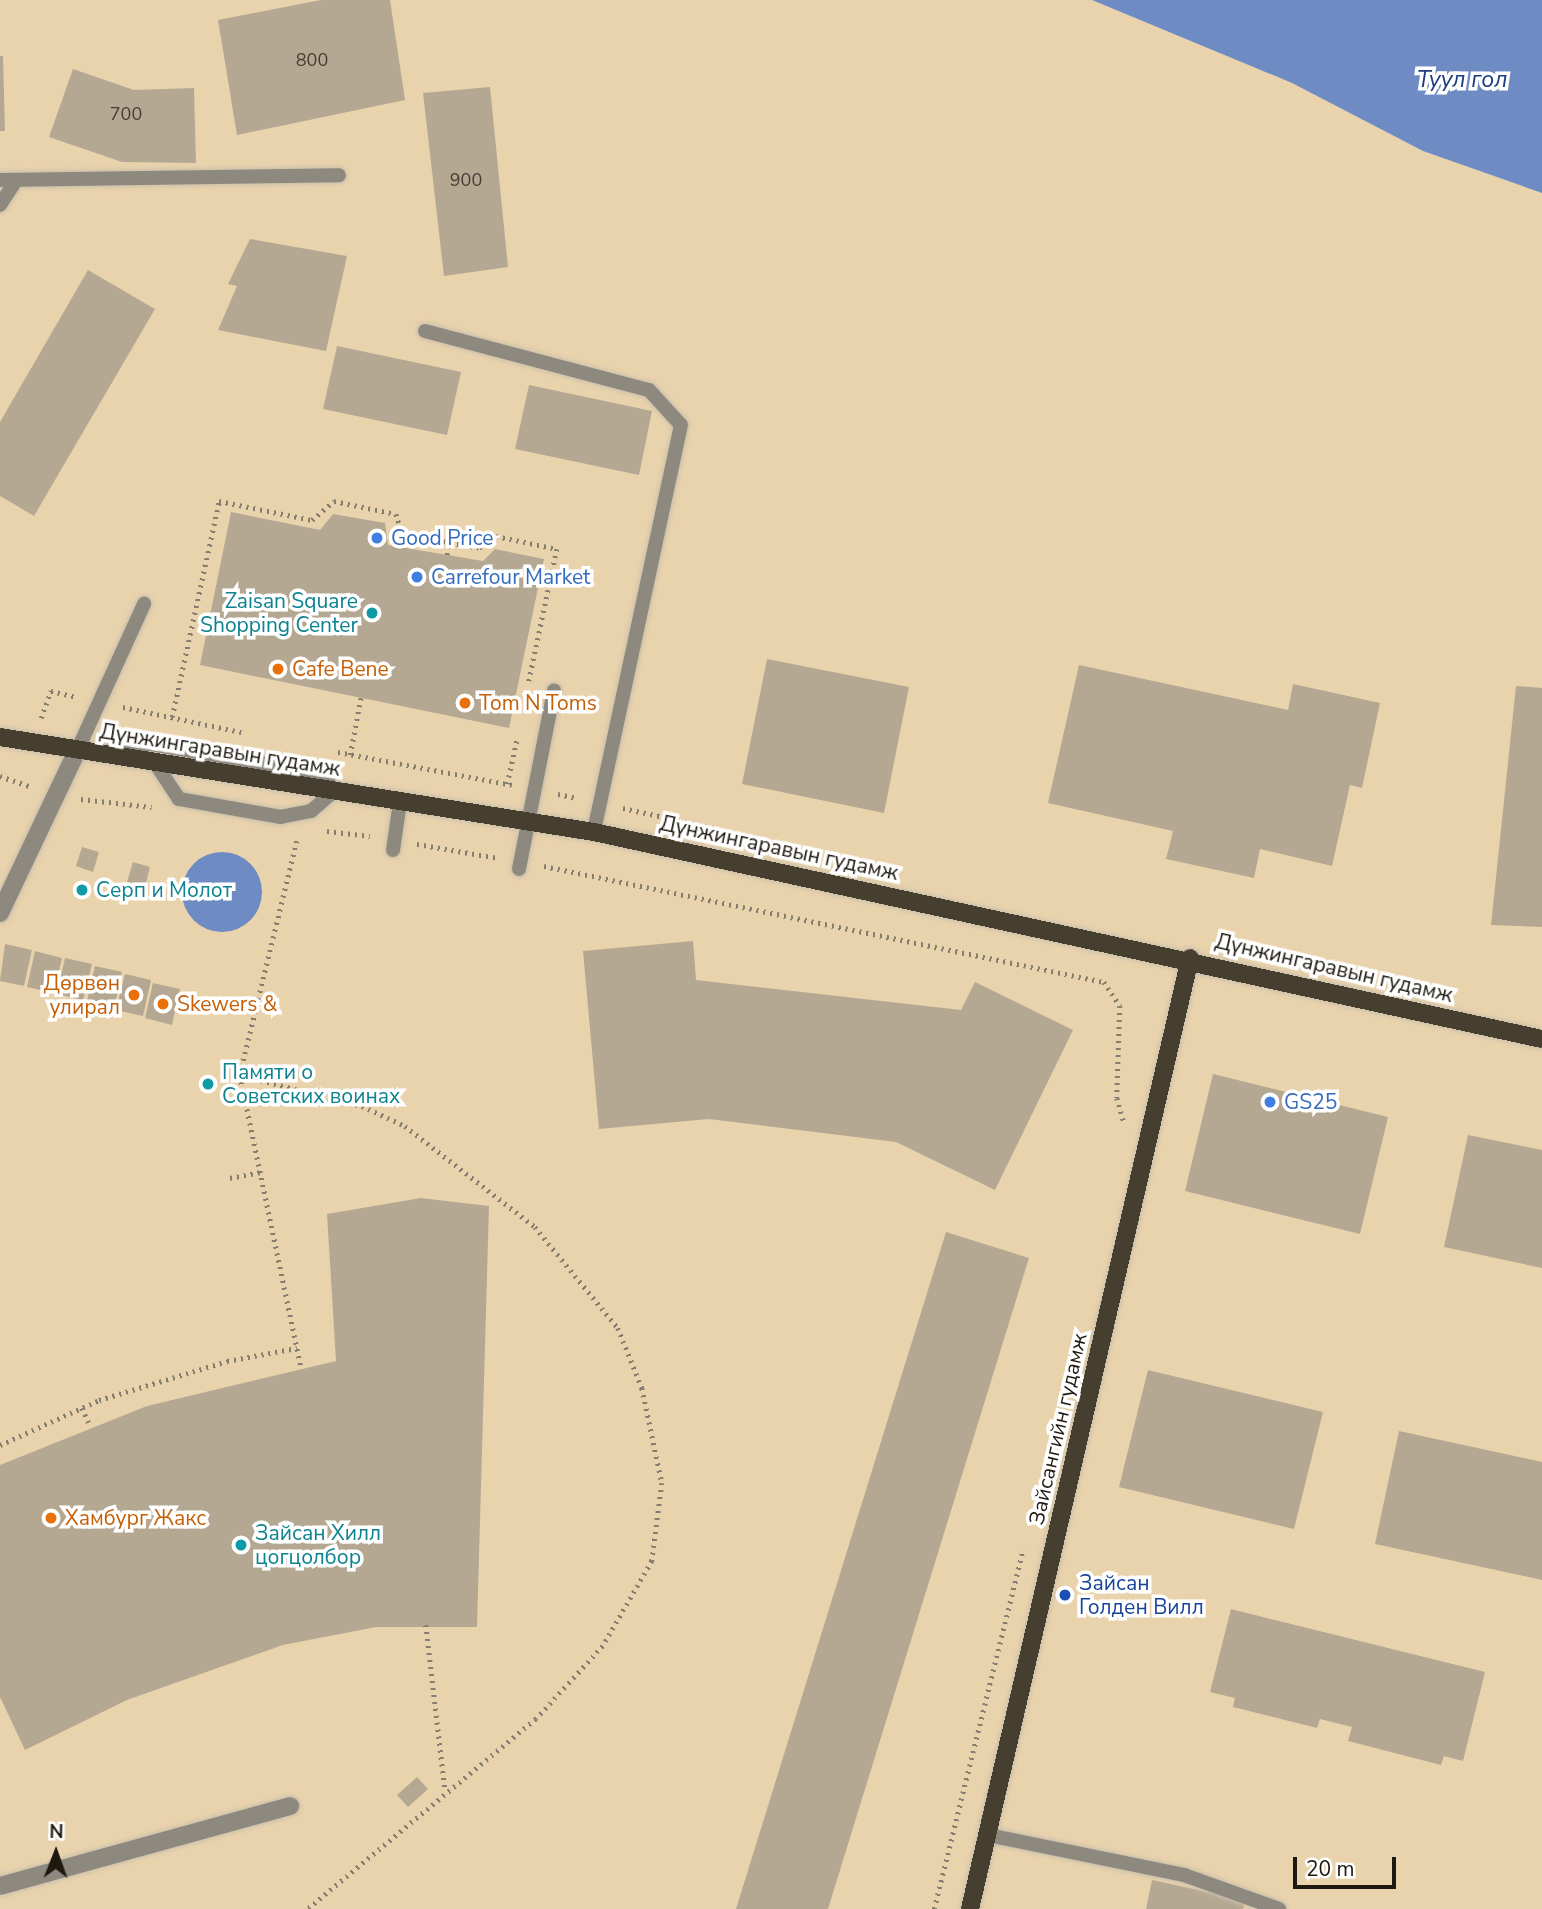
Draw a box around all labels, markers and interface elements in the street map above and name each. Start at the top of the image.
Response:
house number: 800 [296,49,328,71]
water label: Туул гол [1417,66,1507,94]
house number: 700 [110,103,142,125]
house number: 900 [450,169,482,191]
place label: Good Price [391,525,493,551]
marker: Good Price [369,530,385,546]
place label: Carrefour Market [431,564,590,590]
marker: Carrefour Market [409,569,425,585]
place label: Zaisan Square Shopping Center [200,588,358,638]
marker: Zaisan Square Shopping Center [364,605,380,621]
place label: Cafe Bene [292,656,389,682]
marker: Cafe Bene [270,661,286,677]
place label: Tom N Toms [479,690,597,716]
marker: Tom N Toms [457,695,473,711]
street label: Дүнжингаравын гудамж [98,719,342,781]
street label: Дүнжингаравын гудамж [658,810,900,886]
place label: Серп и Молот [96,877,232,903]
marker: Серп и Молот [74,882,90,898]
street label: Дүнжингаравын гудамж [1213,928,1455,1008]
place label: Дөрвөн улирал [44,970,120,1020]
marker: Дөрвөн улирал [126,987,142,1003]
place label: Skewers & [177,991,277,1017]
marker: Skewers & [155,996,171,1012]
place label: Памяти о Советских воинах [222,1059,400,1109]
marker: Памяти о Советских воинах [200,1076,216,1092]
place label: GS25 [1284,1089,1337,1115]
marker: GS25 [1262,1094,1278,1110]
street label: Зайсангийн гудамж [1024,1331,1092,1527]
place label: Хамбург Жакс [65,1505,206,1531]
marker: Хамбург Жакс [43,1510,59,1526]
place label: Зайсан Хилл цогцолбор [255,1520,381,1570]
marker: Зайсан Хилл цогцолбор [233,1537,249,1553]
place label: Зайсан Голден Вилл [1079,1570,1204,1620]
marker: Зайсан Голден Вилл [1057,1587,1073,1603]
north arrow [21,1818,91,1888]
text: N [49,1819,64,1845]
scale bar [1297,1842,1400,1886]
text: 20 m [1306,1855,1355,1883]

